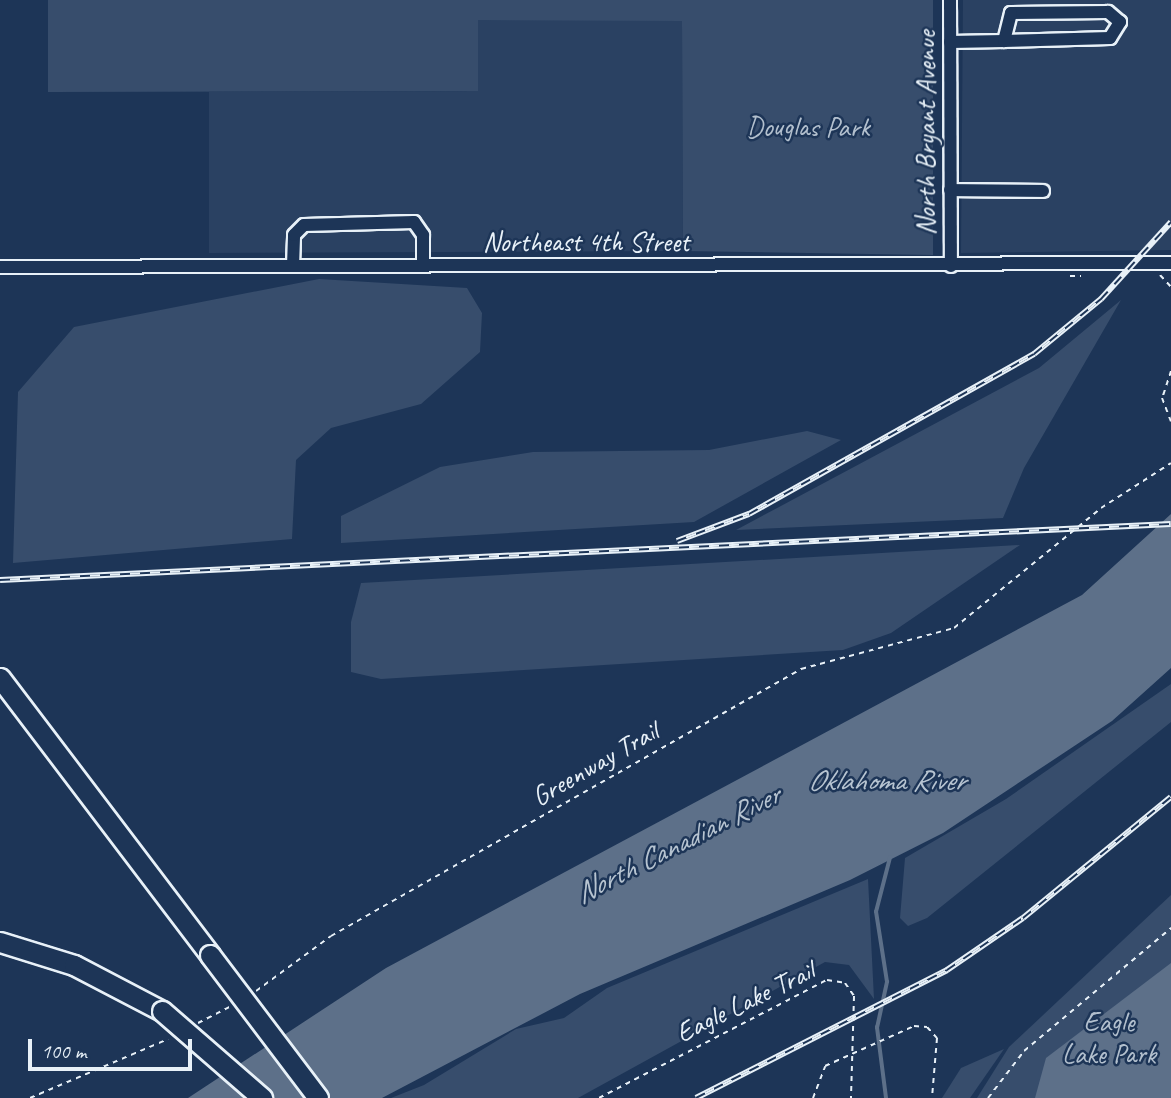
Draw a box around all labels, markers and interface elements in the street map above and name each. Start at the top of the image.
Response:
street label: North Bryant Avenue [909,31,943,235]
park label: Douglas Park [746,110,870,144]
street label: Northeast 4th Street [482,225,690,259]
street label: Greenway Trail [526,715,664,813]
water label: Oklahoma River [807,762,965,798]
water label: North Canadian River [568,776,786,912]
street label: Eagle Lake Trail [670,954,820,1050]
park label: Eagle Lake Park [1062,1005,1156,1071]
scale bar [32,1024,196,1068]
text: 100 m [41,1038,86,1064]

